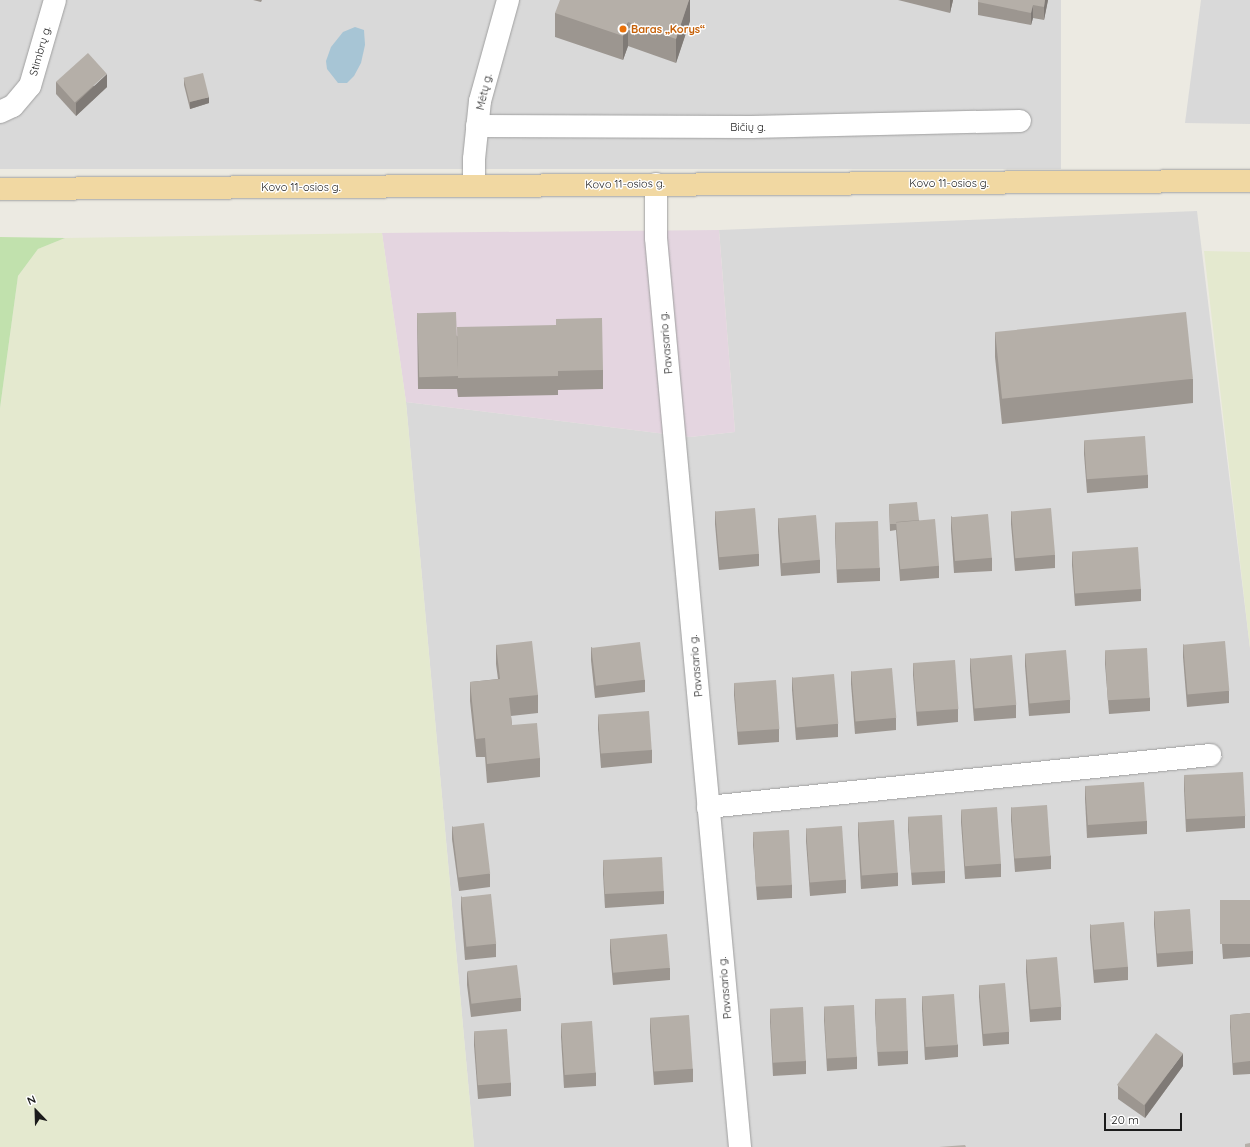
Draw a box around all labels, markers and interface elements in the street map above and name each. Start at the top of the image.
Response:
place label: Baras „Korys“ [631,22,705,36]
marker: Baras „Korys“ [618,24,628,34]
street label: Stimbrų g. [27,25,53,77]
street label: Mėtų g. [473,72,495,112]
street label: Bičių g. [730,120,766,134]
street label: Kovo 11-osios g. [909,176,989,190]
street label: Kovo 11-osios g. [585,177,665,191]
street label: Kovo 11-osios g. [261,180,341,194]
street label: Pavasario g. [657,311,675,375]
street label: Pavasario g. [687,634,705,698]
street label: Pavasario g. [716,956,734,1020]
north arrow [16,1091,56,1131]
text: N [25,1092,38,1108]
scale bar [1106,1105,1184,1131]
text: 20 m [1111,1112,1139,1127]

